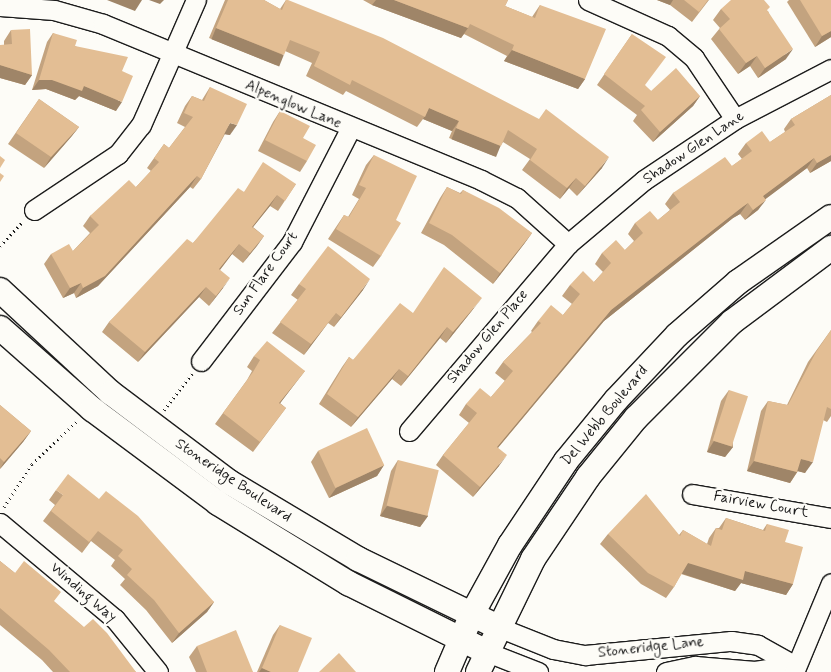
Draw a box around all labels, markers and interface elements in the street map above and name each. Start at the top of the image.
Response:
street label: Alpenglow Lane [242,77,344,133]
street label: Shadow Glen Lane [639,107,749,189]
street label: Sun Flare Court [229,228,303,320]
street label: Shadow Glen Place [442,284,534,390]
street label: Del Webb Boulevard [558,362,652,470]
street label: Stoneridge Boulevard [172,436,294,526]
street label: Fairview Court [714,488,808,522]
street label: Winding Way [45,559,121,627]
street label: Stoneridge Lane [597,633,705,663]

